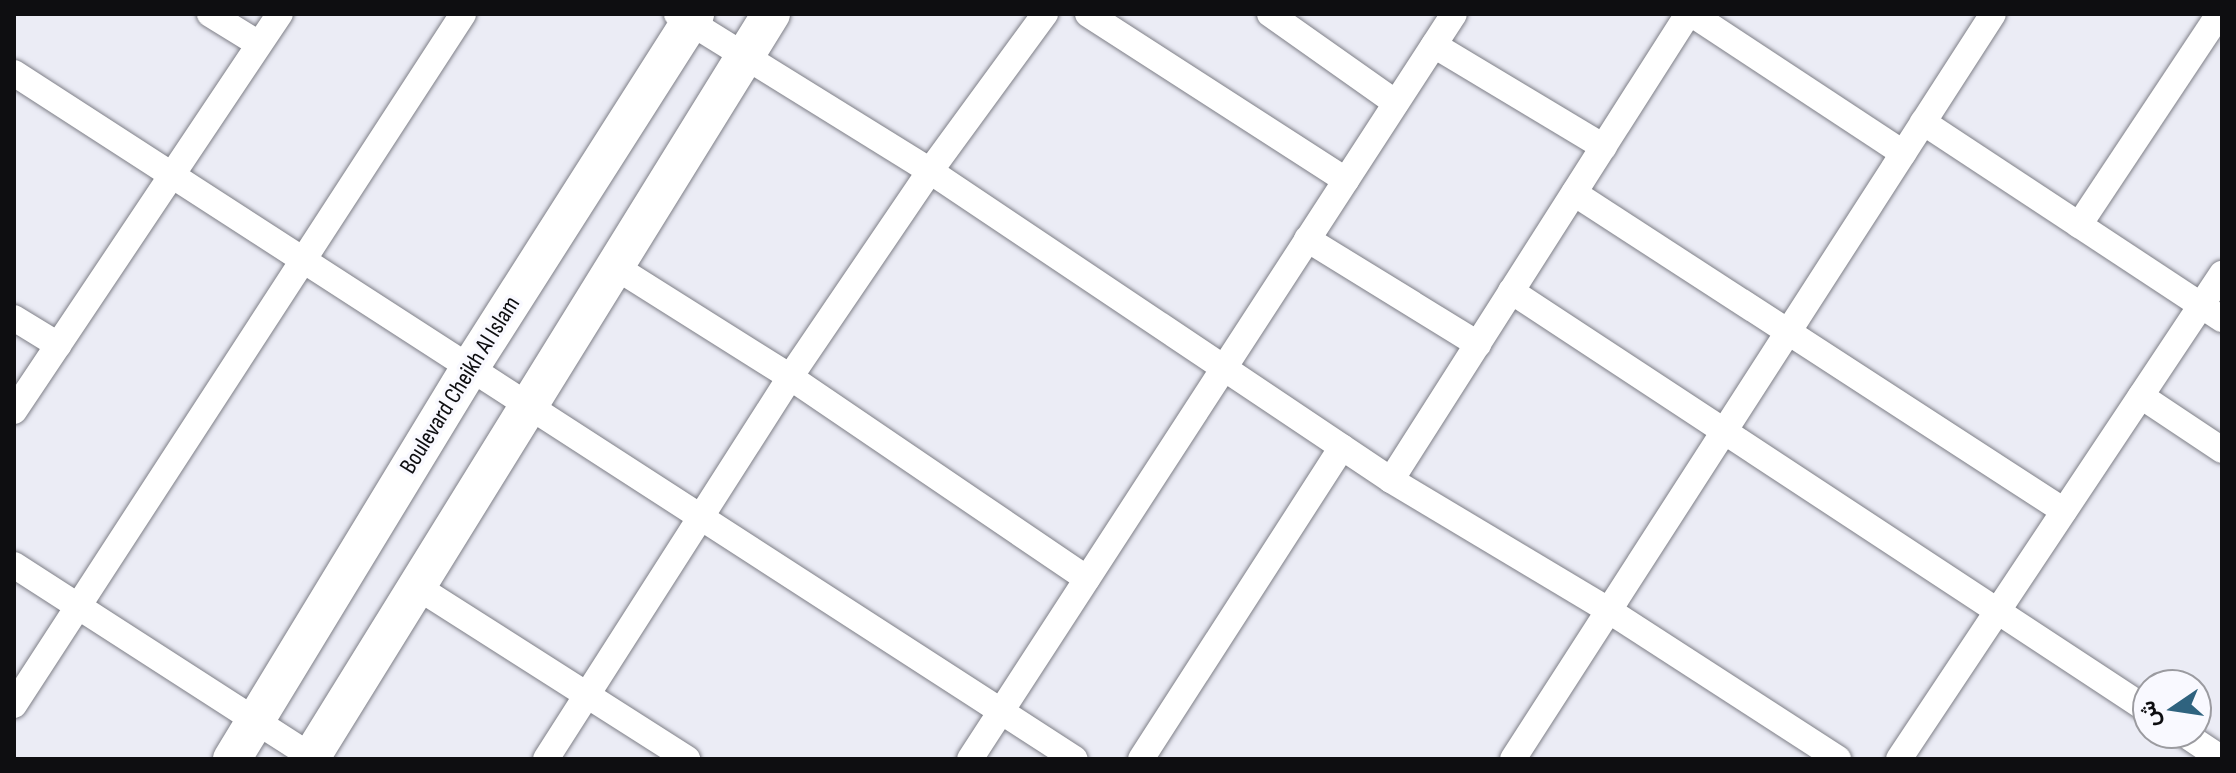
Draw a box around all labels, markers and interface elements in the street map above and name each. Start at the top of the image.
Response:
street label: Boulevard Cheikh Al Islam [394,291,526,479]
north arrow [2132,669,2212,749]
text: ش [2134,698,2166,730]

